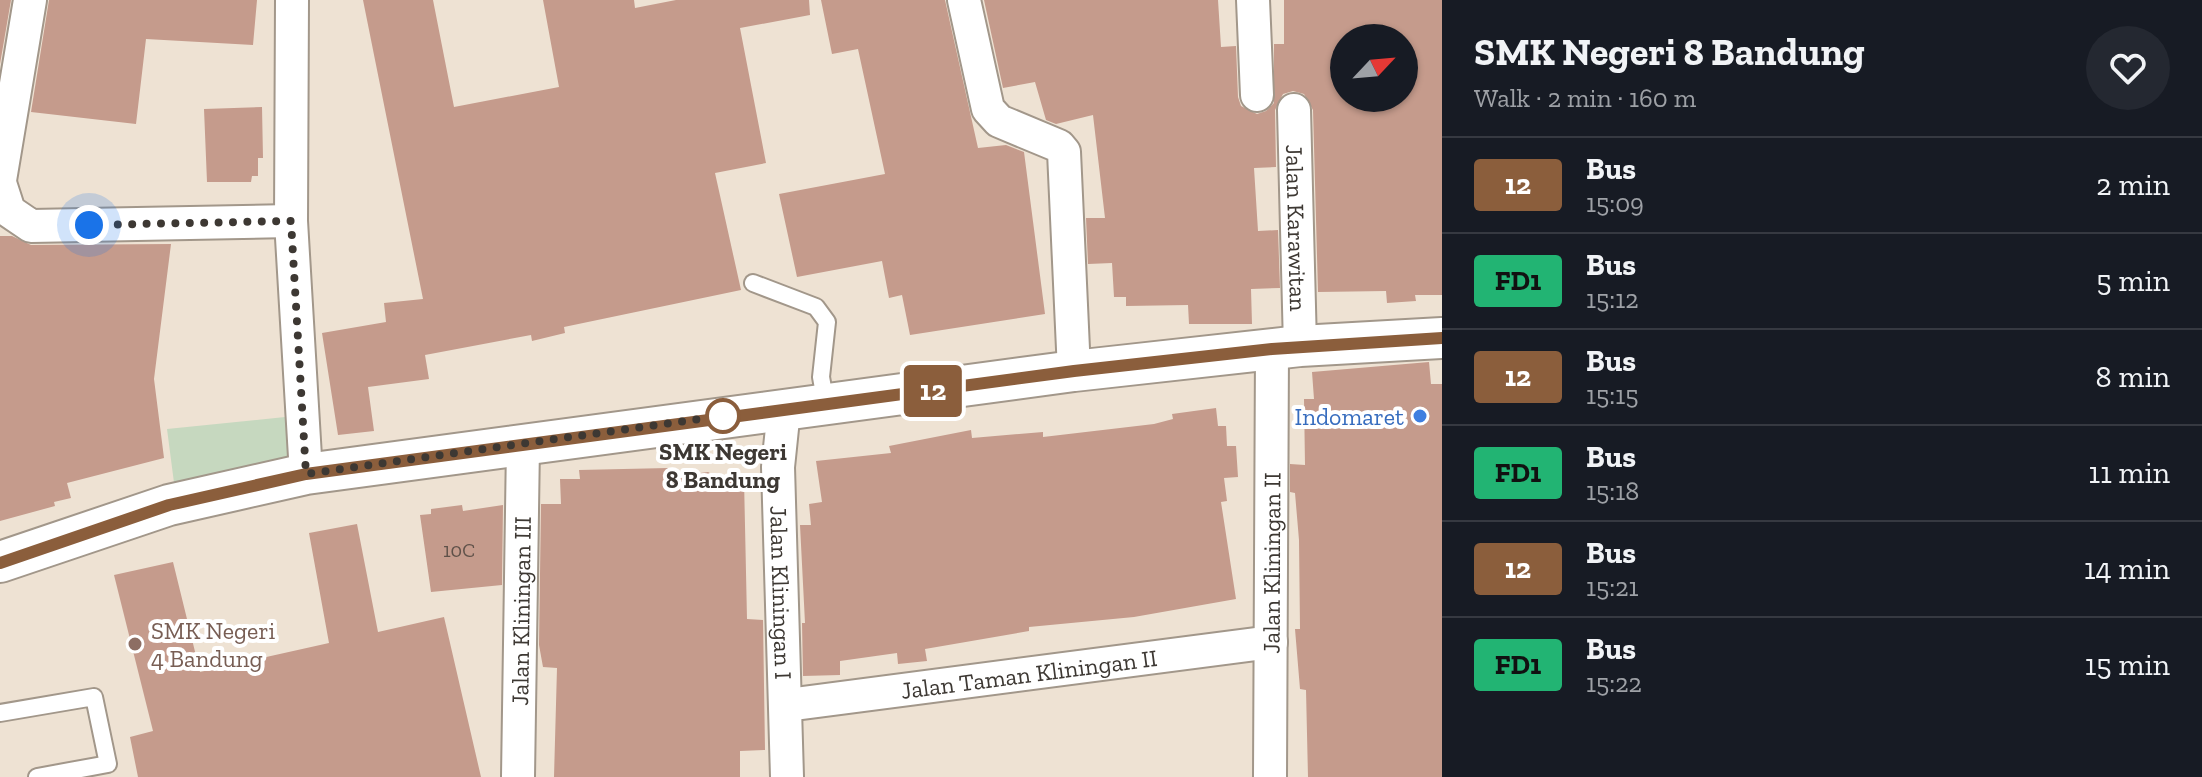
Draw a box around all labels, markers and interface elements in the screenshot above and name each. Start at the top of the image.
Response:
north arrow [1330,24,1418,112]
map controls [1330,24,1418,112]
button: heart [2086,26,2170,110]
text: SMK Negeri 8 Bandung [1474,29,1865,75]
text: Walk · 2 min · 160 m [1474,82,1696,114]
street label: Jalan Karawitan [1280,144,1314,312]
text: Bus [1586,151,1636,187]
text: 2 min [2096,167,2170,203]
text: 12 [1505,168,1531,201]
text: 15:09 [1586,187,1644,219]
your location [69,205,109,245]
text: Bus [1586,247,1636,283]
text: 5 min [2096,263,2170,299]
text: FD1 [1495,264,1541,297]
text: 15:12 [1586,283,1639,315]
text: Bus [1586,343,1636,379]
text: 8 min [2096,359,2170,395]
text: 12 [1505,360,1531,393]
line badge: 12 [897,365,969,417]
text: 12 [920,374,946,407]
text: 15:15 [1586,379,1638,411]
marker: SMK Negeri 8 Bandung [706,399,740,433]
place label: Indomaret [1294,402,1404,431]
marker: Indomaret [1411,407,1429,425]
place label: SMK Negeri 8 Bandung [659,437,787,494]
text: Bus [1586,439,1636,475]
text: 11 min [2089,455,2170,491]
text: FD1 [1495,456,1541,489]
street label: Jalan Kliningan II [1256,472,1286,654]
text: 15:18 [1586,475,1639,507]
street label: Jalan Kliningan I [765,505,799,680]
street label: Jalan Kliningan III [505,516,536,706]
text: Bus [1586,535,1636,571]
house number: 10C [443,538,475,562]
text: 14 min [2084,551,2170,587]
text: 12 [1505,552,1531,585]
text: 15:21 [1586,571,1639,603]
place label: SMK Negeri 4 Bandung [151,616,275,673]
text: Bus [1586,631,1636,667]
marker: SMK Negeri 4 Bandung [126,635,144,653]
street label: Jalan Taman Kliningan II [899,642,1159,705]
text: 15 min [2085,647,2170,683]
text: FD1 [1495,648,1541,681]
text: 15:22 [1586,667,1642,699]

